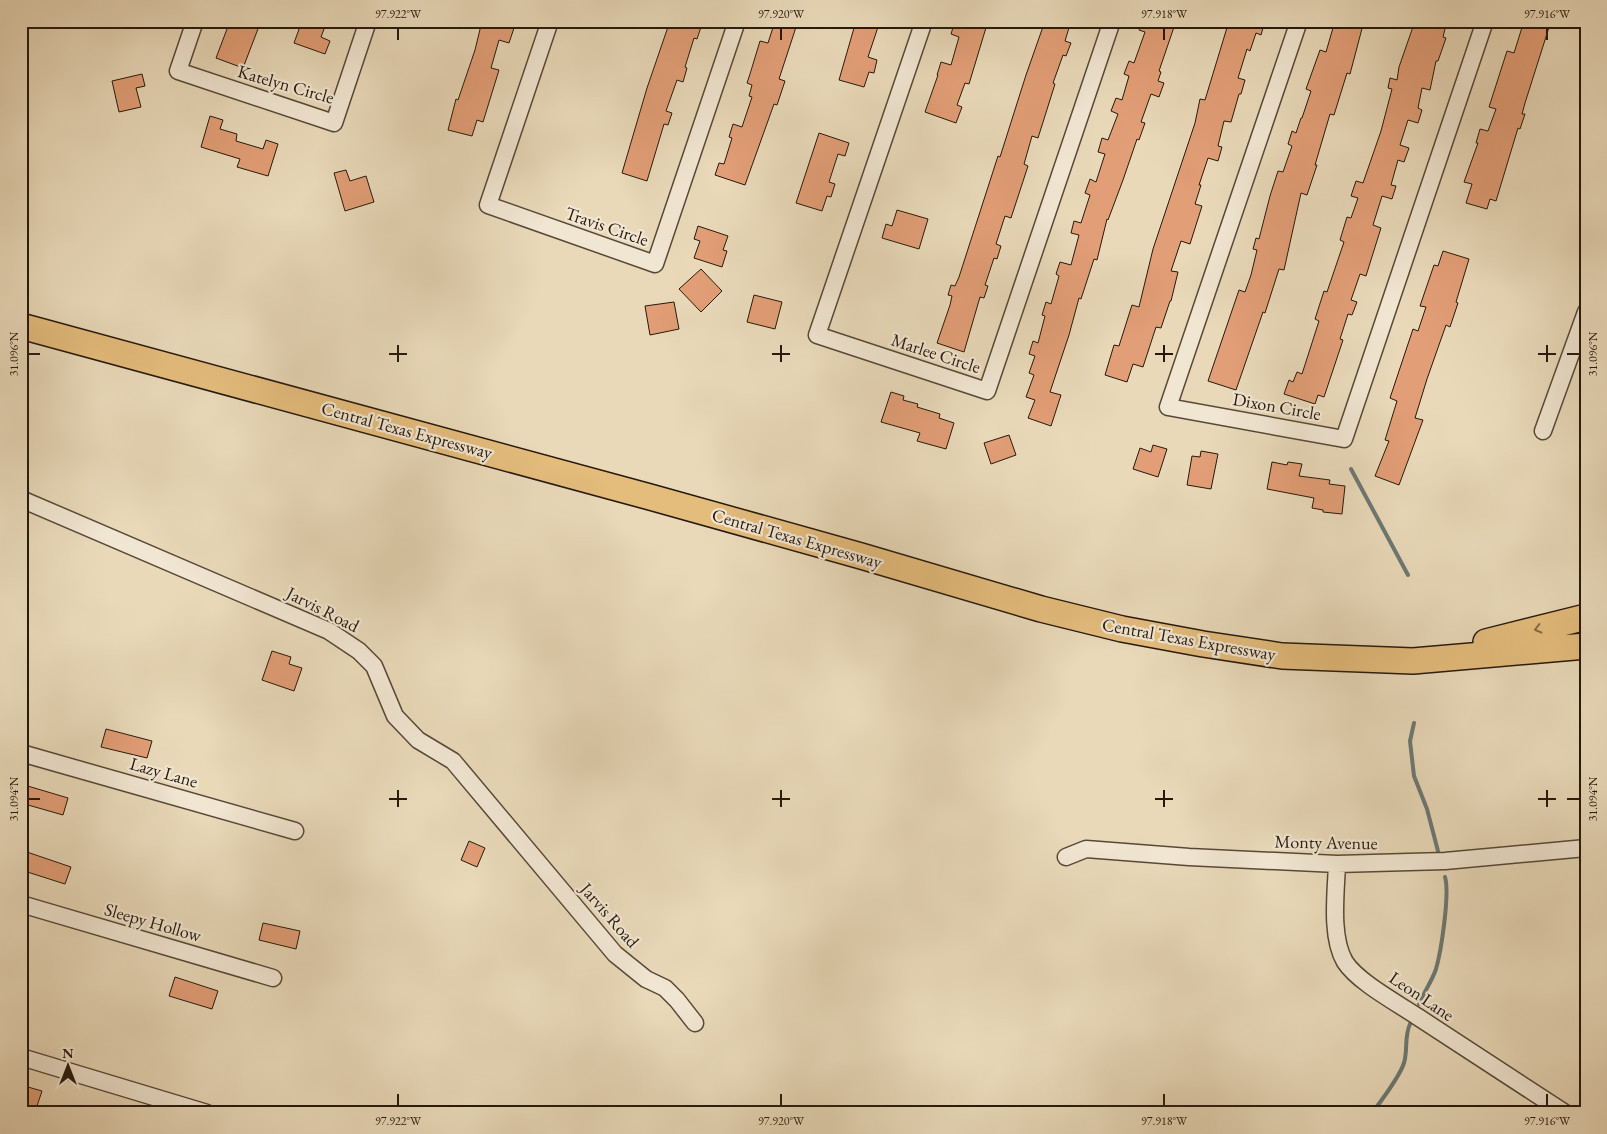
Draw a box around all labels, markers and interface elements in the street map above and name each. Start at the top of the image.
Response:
text: 97.922°W [375,6,422,22]
text: 97.920°W [758,6,805,22]
text: 97.918°W [1141,6,1188,22]
text: 97.916°W [1524,6,1571,22]
street label: Katelyn Circle [235,59,337,109]
street label: Travis Circle [562,201,652,251]
street label: Marlee Circle [888,328,984,378]
text: 31.096°N [6,331,22,376]
text: 31.096°N [1585,331,1601,376]
street label: Dixon Circle [1231,387,1323,425]
street label: Central Texas Expressway [319,396,495,464]
street label: Central Texas Expressway [709,503,885,573]
street label: Jarvis Road [281,580,364,638]
street label: Central Texas Expressway [1100,612,1278,666]
one-way arrow [1534,623,1543,634]
street label: Lazy Lane [127,751,201,793]
text: 31.094°N [6,776,22,821]
text: 31.094°N [1585,776,1601,821]
street label: Monty Avenue [1274,830,1378,854]
street label: Jarvis Road [574,876,645,953]
street label: Sleepy Hollow [102,897,205,947]
street label: Leon Lane [1385,966,1459,1026]
north arrow [42,1042,92,1092]
text: N [62,1044,74,1062]
text: 97.922°W [375,1113,422,1129]
text: 97.920°W [758,1113,805,1129]
text: 97.918°W [1141,1113,1188,1129]
text: 97.916°W [1524,1113,1571,1129]

